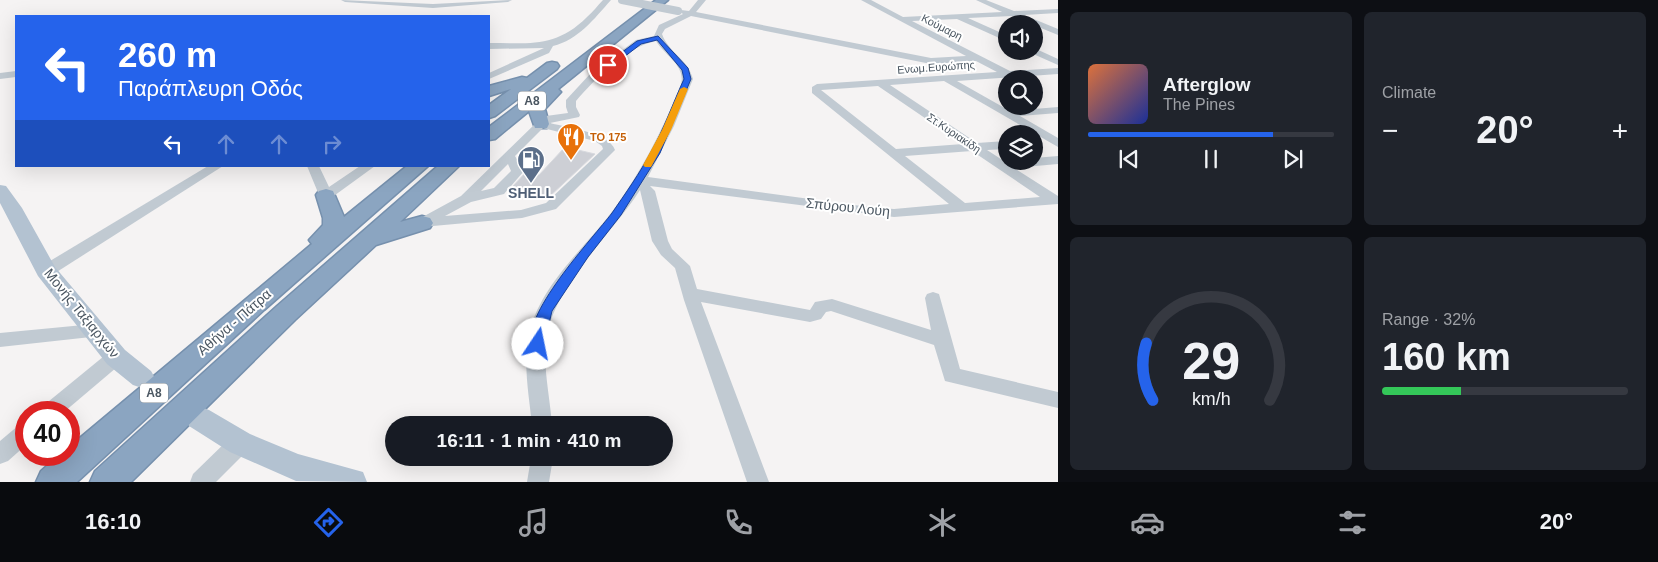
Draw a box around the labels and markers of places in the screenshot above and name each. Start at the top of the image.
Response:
pin [587,44,629,86]
restaurant icon: TO 175 [556,122,586,161]
place label: TO 175 [590,131,627,143]
fuel station icon: SHELL [516,145,546,184]
place label: SHELL [508,185,554,201]

